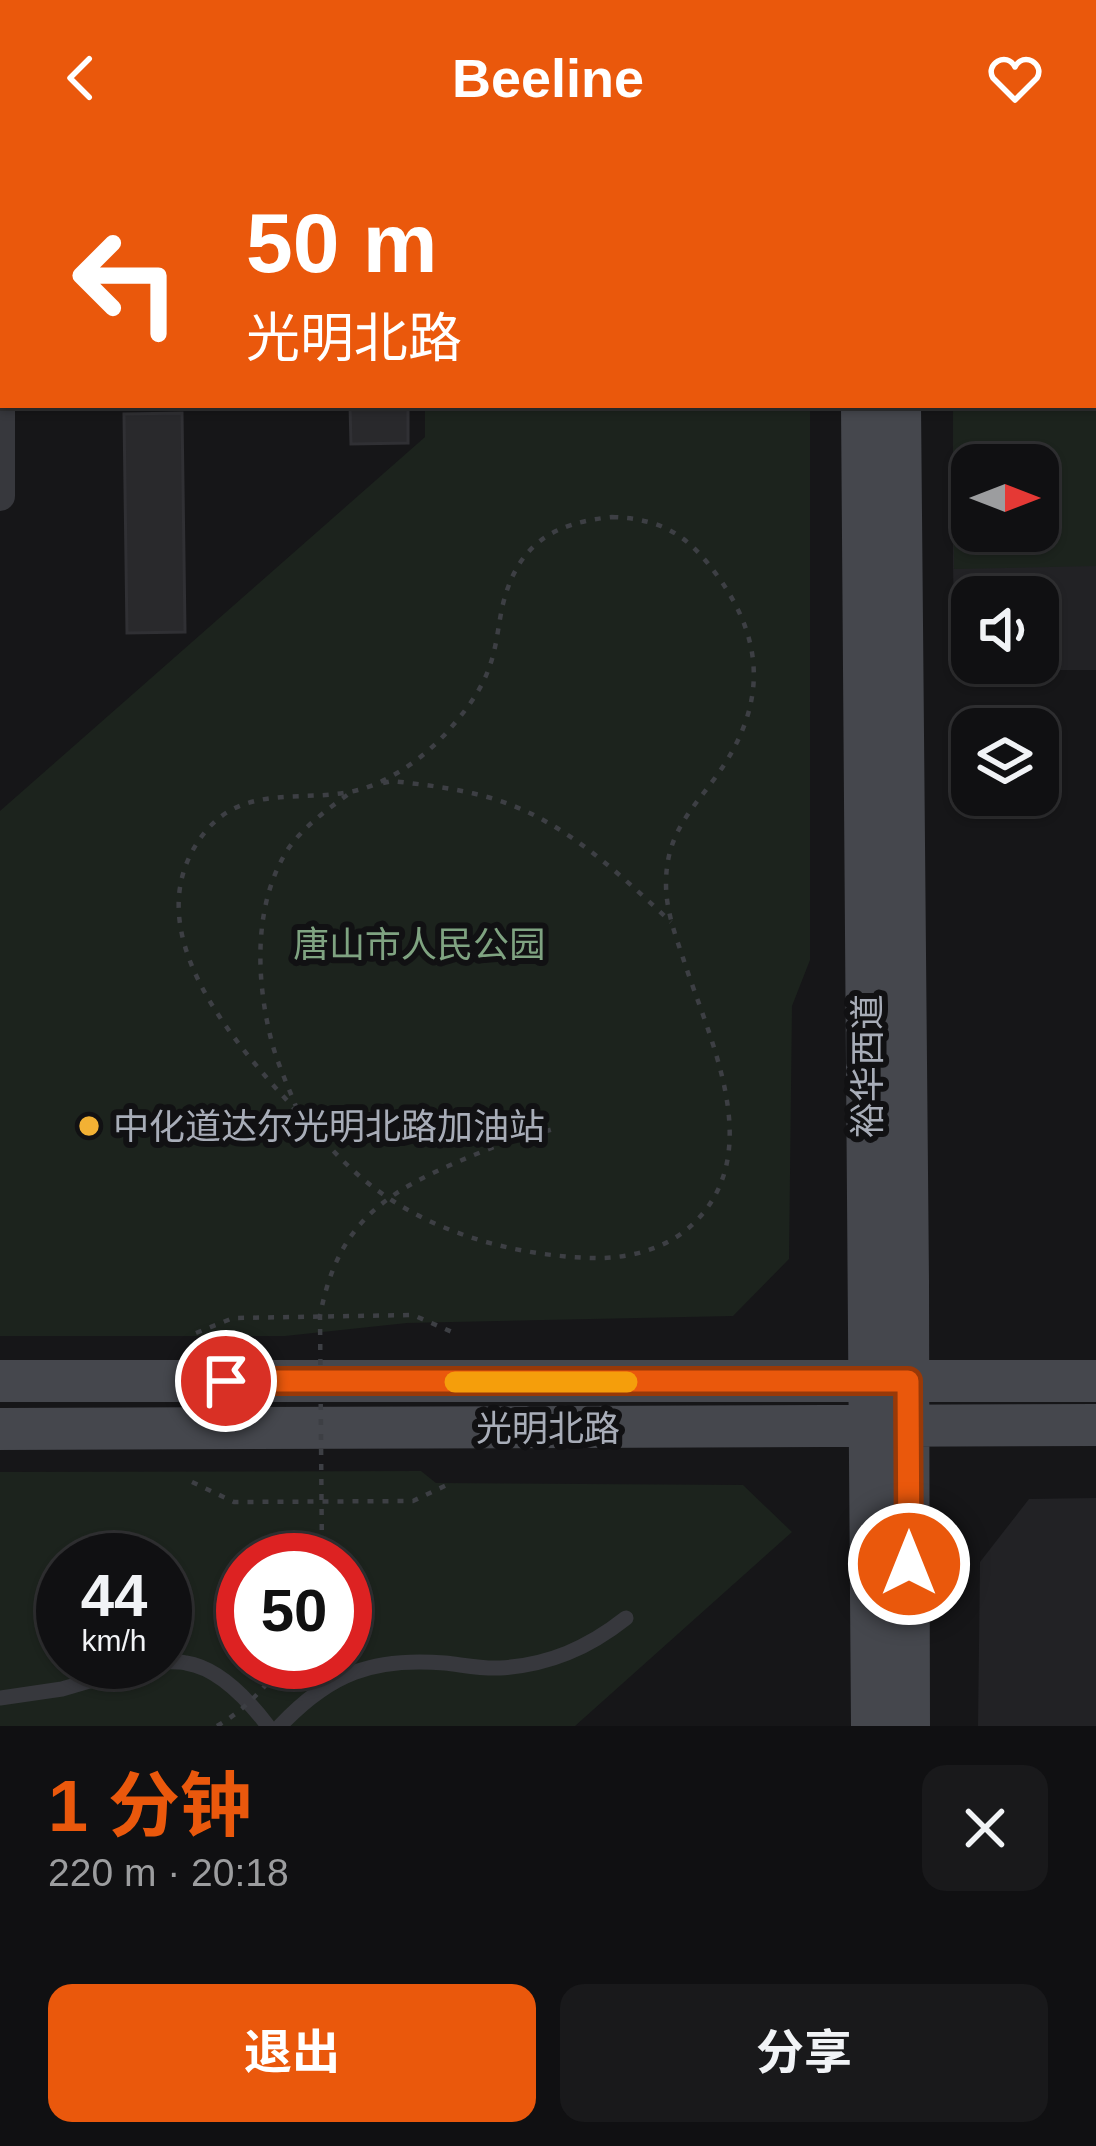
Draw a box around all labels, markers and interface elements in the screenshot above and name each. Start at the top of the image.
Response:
icon: back [48,45,114,111]
icon: heart [982,45,1048,111]
text: Beeline [452,48,644,108]
text: 50 m [246,196,437,290]
icon: left [48,204,204,360]
text: 光明北路 [246,308,462,368]
north arrow [951,444,1059,552]
map controls [951,444,1059,816]
button: sound [951,576,1059,684]
button: layers [951,708,1059,816]
park label: 唐山市人民公园 [293,924,545,965]
street label: 裕华西道 [847,994,888,1138]
place label: 中化道达尔光明北路加油站 [113,1106,545,1147]
marker: 中化道达尔光明北路加油站 [76,1113,102,1139]
pin [175,1330,277,1432]
icon: arrive [193,1348,259,1414]
street label: 光明北路 [476,1408,620,1449]
position arrow [846,1501,972,1627]
speed limit sign: 50 [216,1533,372,1689]
text: 44 [81,1562,147,1629]
text: km/h [81,1624,147,1657]
button: close [922,1765,1048,1891]
text: 1 分钟 [48,1766,252,1846]
text: 220 m · 20:18 [48,1851,289,1894]
button: 退出 [48,1984,536,2122]
button: 分享 [560,1984,1048,2122]

